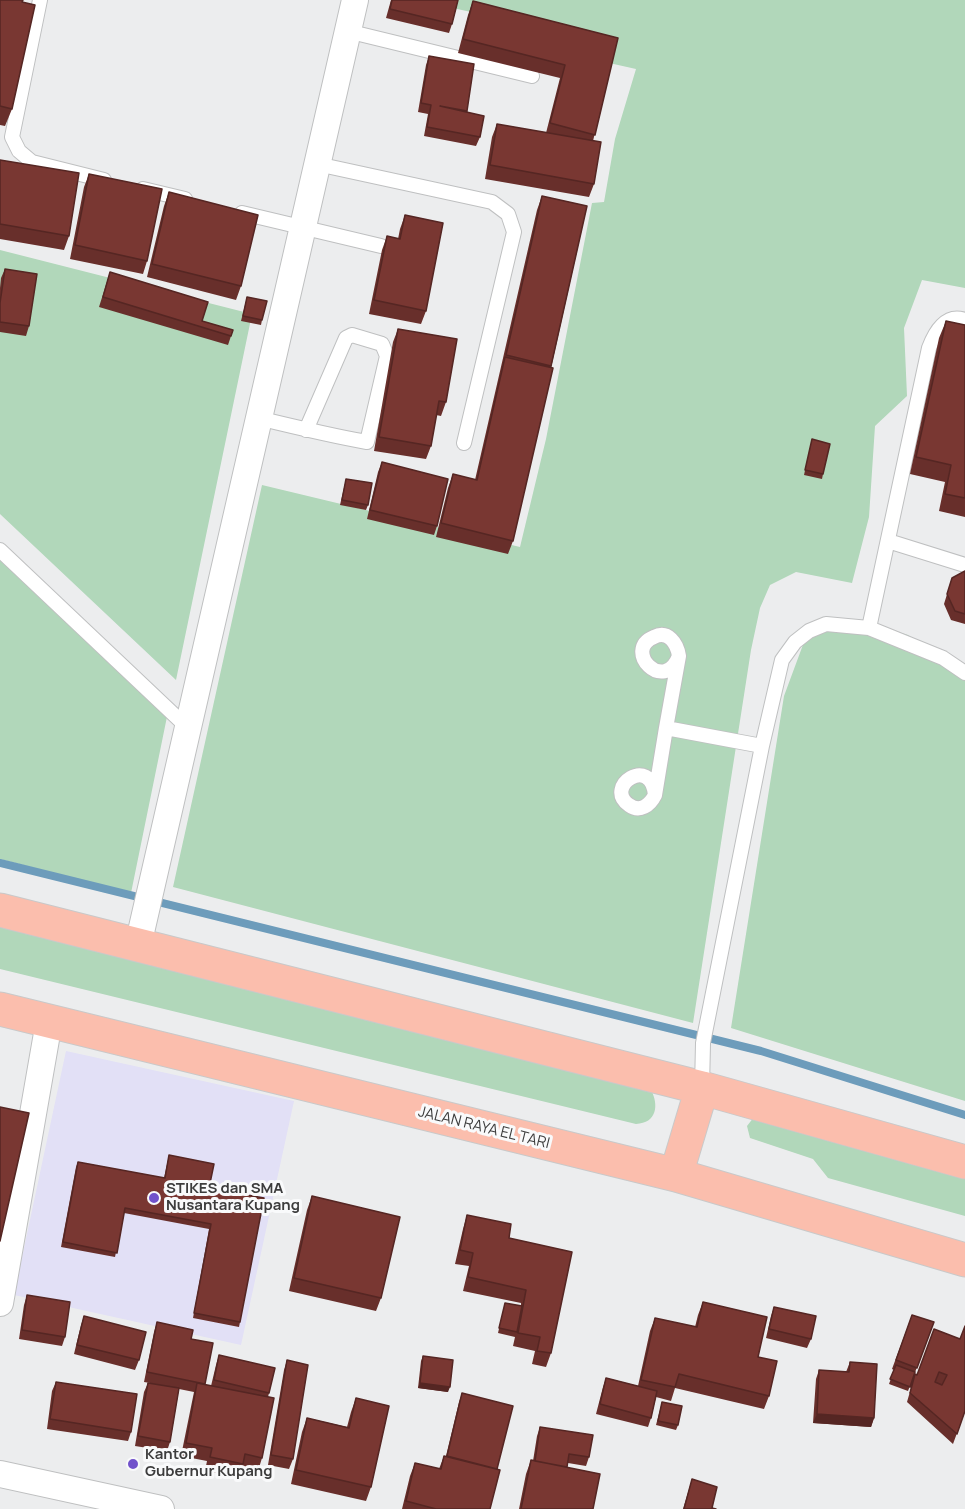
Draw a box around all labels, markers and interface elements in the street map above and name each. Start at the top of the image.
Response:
street label: JALAN RAYA EL TARI [416,1103,552,1153]
place label: STIKES dan SMA Nusantara Kupang [166,1180,300,1215]
marker: STIKES dan SMA Nusantara Kupang [147,1191,161,1205]
place label: Kantor Gubernur Kupang [145,1446,272,1481]
marker: Kantor Gubernur Kupang [126,1457,140,1471]

